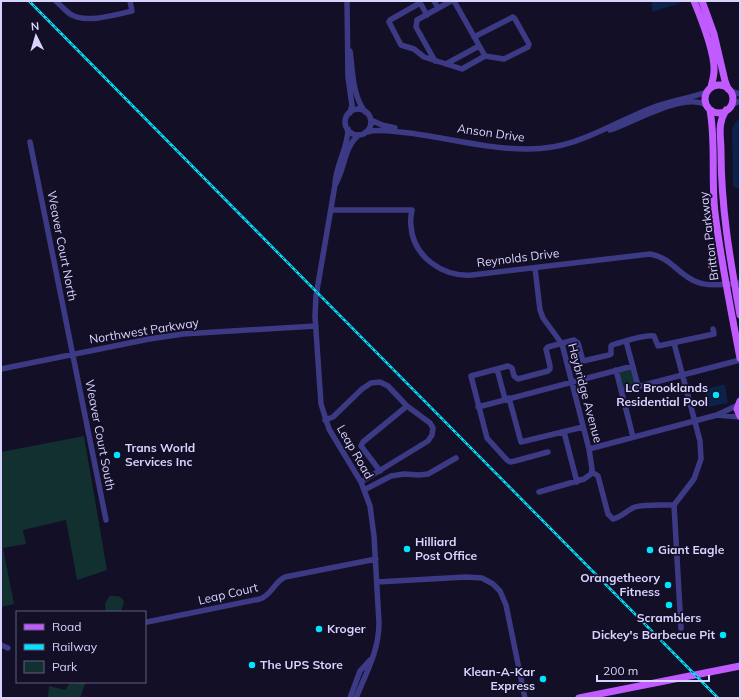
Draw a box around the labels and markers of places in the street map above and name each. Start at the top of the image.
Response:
place label: LC Brooklands Residential Pool [616,380,708,409]
marker: LC Brooklands Residential Pool [711,390,721,400]
place label: Trans World Services Inc [125,440,195,469]
marker: Trans World Services Inc [112,450,122,460]
place label: Hilliard Post Office [415,534,478,563]
place label: Giant Eagle [658,542,725,557]
marker: Hilliard Post Office [402,544,412,554]
marker: Giant Eagle [645,545,655,555]
place label: Orangetheory Fitness [580,570,660,599]
marker: Orangetheory Fitness [663,580,673,590]
marker: Scramblers [664,600,674,610]
place label: Scramblers [637,610,701,625]
place label: Kroger [327,621,366,636]
marker: Kroger [314,624,324,634]
place label: Dickey's Barbecue Pit [592,627,715,642]
marker: Dickey's Barbecue Pit [718,630,728,640]
place label: The UPS Store [260,657,343,672]
marker: The UPS Store [247,660,257,670]
place label: Klean-A-Kar Express [463,664,535,693]
marker: Klean-A-Kar Express [538,674,548,684]

